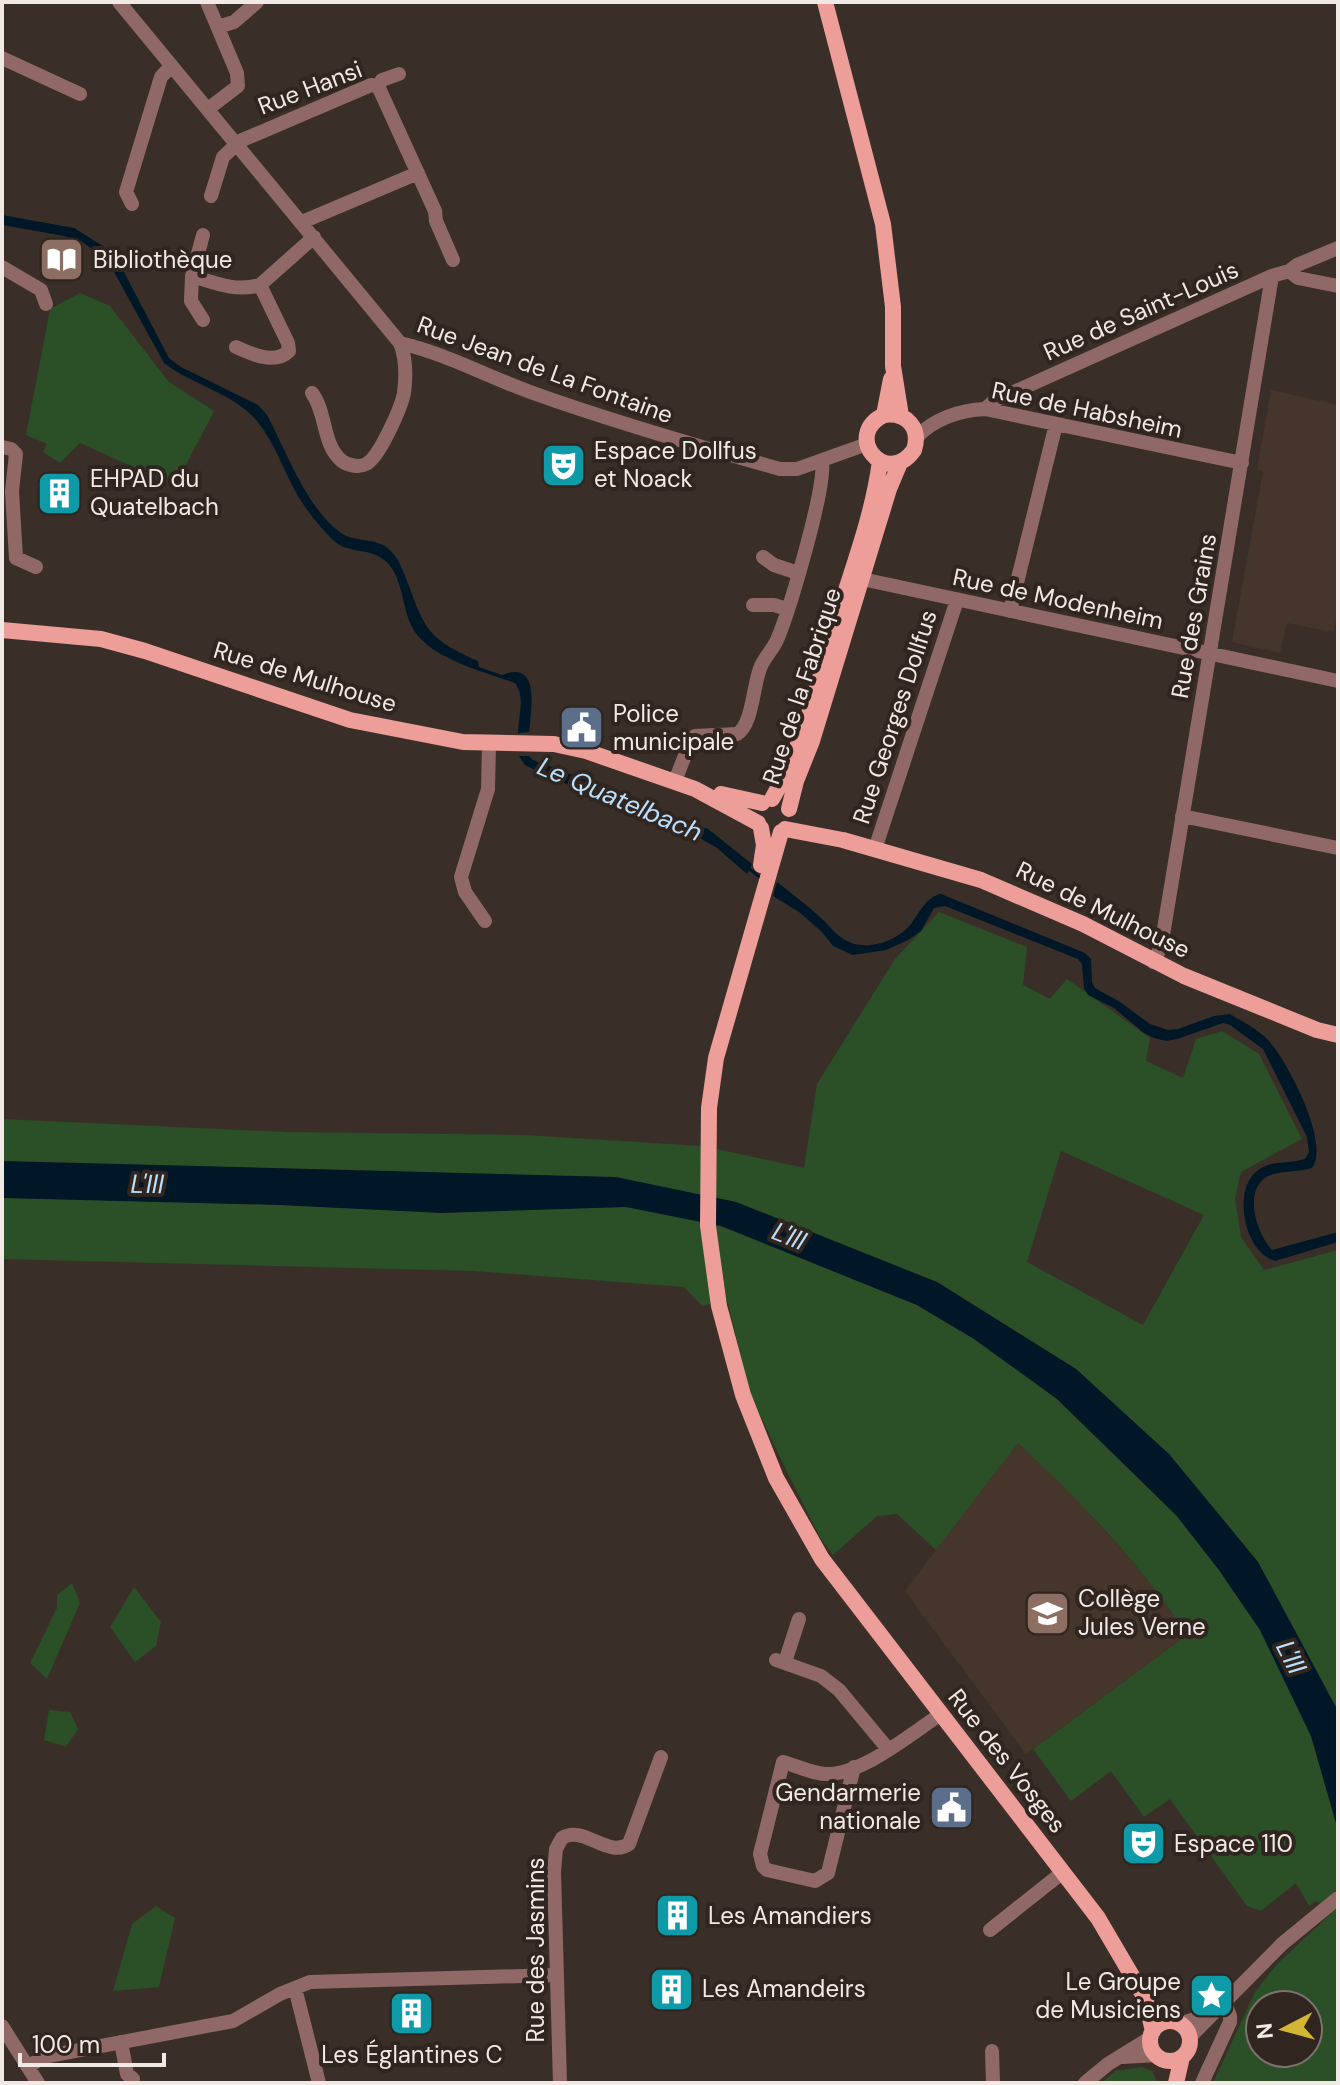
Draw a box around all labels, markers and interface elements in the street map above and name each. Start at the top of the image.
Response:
street label: Rue Hansi [253,54,366,122]
library icon: Bibliothèque [38,236,86,284]
place label: Bibliothèque [93,244,232,275]
street label: Rue de Saint-Louis [1039,254,1243,367]
street label: Rue Jean de La Fontaine [413,309,677,430]
street label: Rue de Habsheim [989,374,1185,445]
place label: Espace Dollfus et Noack [594,435,757,494]
theatre icon: Espace Dollfus et Noack [539,441,587,489]
place label: EHPAD du Quatelbach [90,463,219,522]
building icon: EHPAD du Quatelbach [35,469,83,517]
street label: Rue des Grains [1164,531,1223,701]
street label: Rue de Modenheim [950,561,1166,636]
street label: Rue de la Fabrique [755,584,848,788]
street label: Rue Georges Dollfus [845,606,944,828]
street label: Rue de Mulhouse [210,634,400,719]
place label: Police municipale [613,698,734,757]
public building icon: Police municipale [558,704,606,752]
water label: Le Quatelbach [532,749,708,849]
street label: Rue de Mulhouse [1011,854,1195,965]
water label: L'Ill [130,1167,165,1201]
water label: L'Ill [767,1214,812,1258]
place label: Collège Jules Verne [1078,1583,1206,1642]
school or university icon: Collège Jules Verne [1023,1589,1071,1637]
water label: L'Ill [1268,1634,1314,1681]
street label: Rue des Vosges [941,1682,1073,1839]
place label: Gendarmerie nationale [775,1777,921,1836]
public building icon: Gendarmerie nationale [928,1783,976,1831]
theatre icon: Espace 110 [1119,1820,1167,1868]
place label: Espace 110 [1174,1828,1293,1859]
street label: Rue des Jasmins [520,1857,551,2043]
building icon: Les Amandiers [653,1892,701,1940]
place label: Les Amandiers [708,1900,872,1931]
building icon: Les Amandeirs [647,1965,695,2013]
place label: Le Groupe de Musiciens [1035,1966,1181,2025]
place icon: Le Groupe de Musiciens [1188,1972,1236,2020]
place label: Les Amandeirs [702,1973,866,2004]
building icon: Les Églantines C [388,1989,436,2037]
north arrow [1244,1989,1324,2069]
scale bar [20,2017,164,2067]
text: N [1249,2022,1280,2041]
text: 100 m [32,2029,100,2060]
place label: Les Églantines C [321,2039,503,2070]

